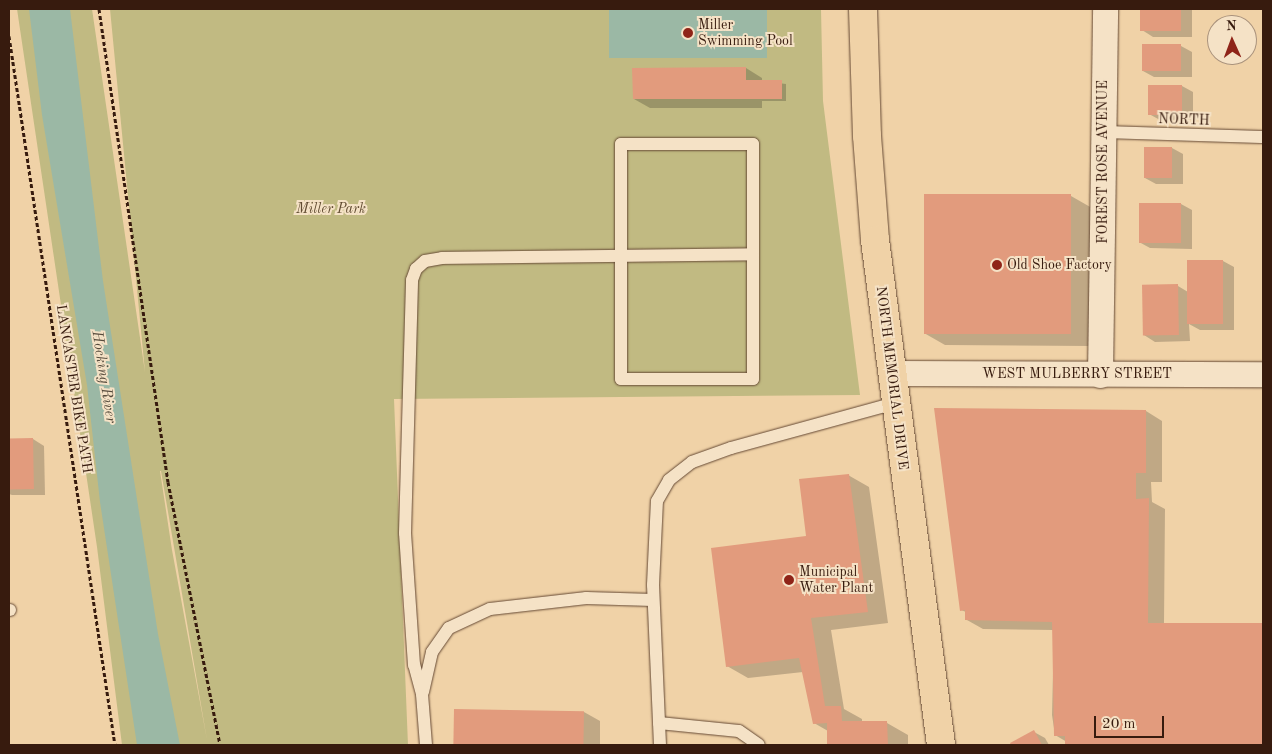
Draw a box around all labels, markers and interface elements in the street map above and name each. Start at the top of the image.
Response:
north arrow [1207,15,1257,65]
place label: Miller Swimming Pool [698,17,793,49]
text: N [1226,19,1237,33]
marker: Miller Swimming Pool [682,27,694,39]
street label: FOREST ROSE AVENUE [1095,80,1111,244]
street label: NORTH [1158,111,1210,129]
park label: Miller Park [296,201,366,217]
place label: Old Shoe Factory [1007,257,1112,273]
marker: Old Shoe Factory [991,259,1003,271]
street label: NORTH MEMORIAL DRIVE [872,285,912,471]
street label: LANCASTER BIKE PATH [52,303,96,475]
water label: Hocking River [87,330,119,424]
street label: WEST MULBERRY STREET [982,366,1172,382]
place label: Municipal Water Plant [799,564,873,596]
marker: Municipal Water Plant [783,574,795,586]
scale bar [1097,706,1167,738]
text: 20 m [1102,717,1136,732]

